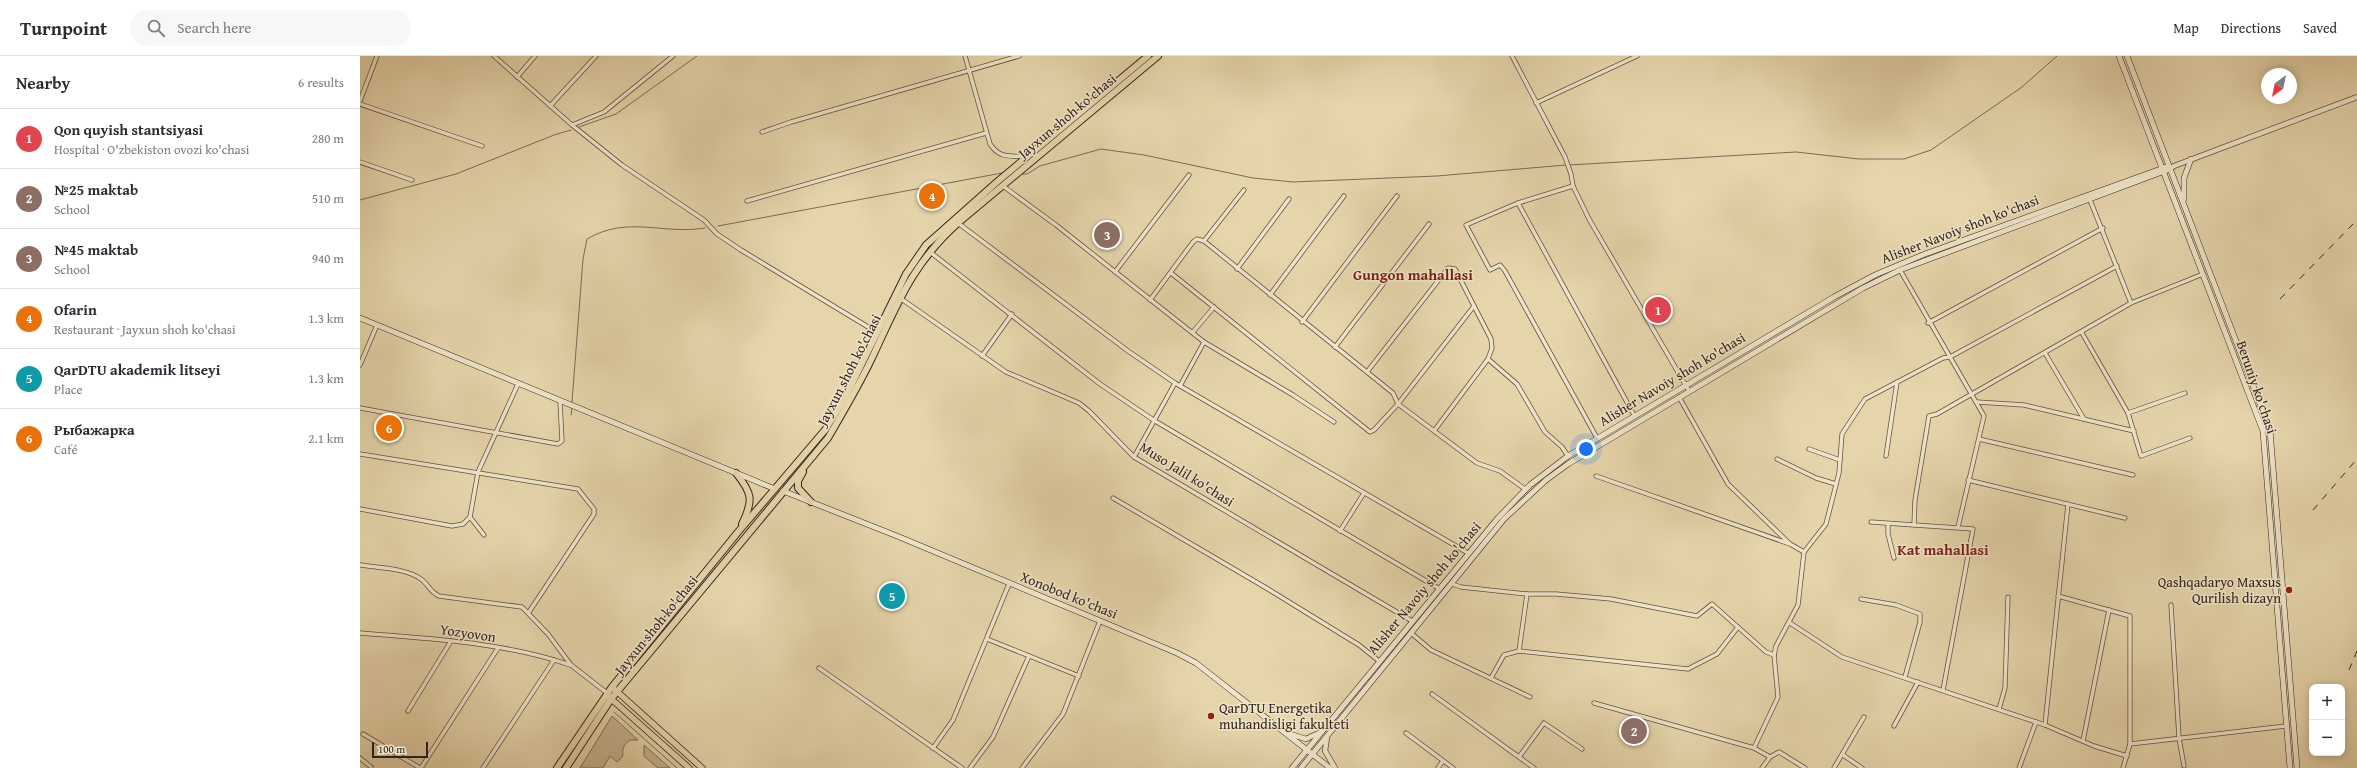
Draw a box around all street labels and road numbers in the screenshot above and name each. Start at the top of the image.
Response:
street label: Jayxun shoh ko'chasi [1012,69,1120,164]
street label: Alisher Navoiy shoh ko'chasi [1878,190,2042,268]
street label: Jayxun shoh ko'chasi [811,311,886,431]
street label: Alisher Navoiy shoh ko'chasi [1595,327,1749,431]
street label: Beruniy ko'chasi [2232,338,2282,436]
street label: Muso Jalil ko'chasi [1136,437,1238,511]
street label: Alisher Navoiy shoh ko'chasi [1362,517,1486,659]
street label: Xonobod ko'chasi [1017,566,1121,624]
street label: Jayxun shoh ko'chasi [608,571,702,681]
street label: Yozyovon [439,619,497,647]

